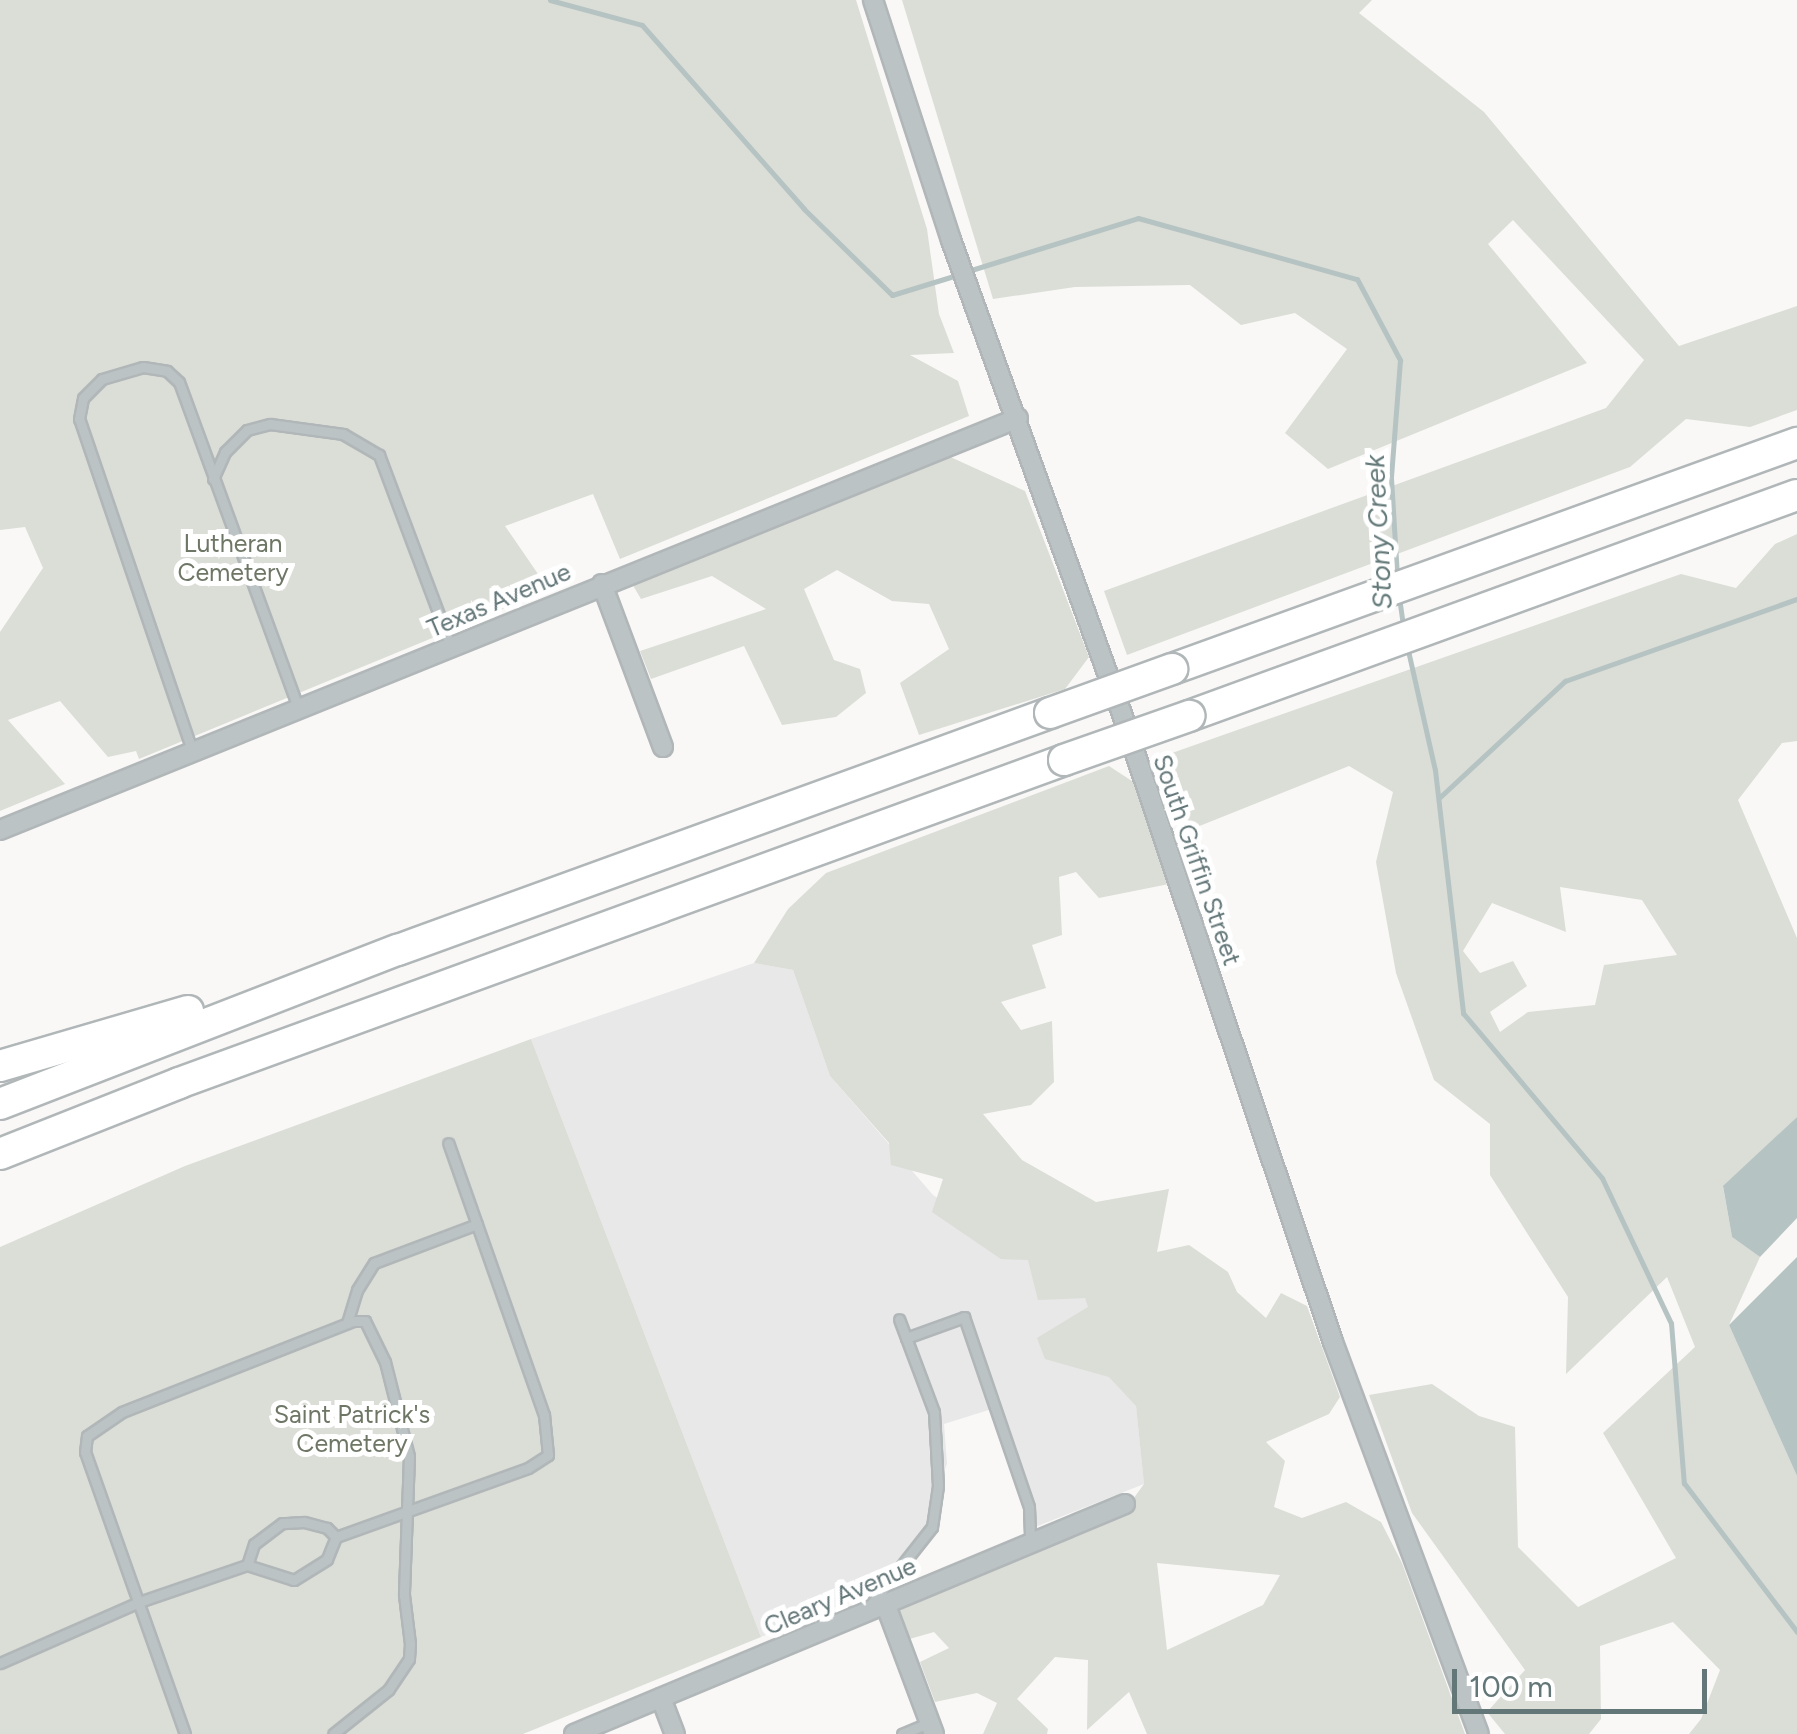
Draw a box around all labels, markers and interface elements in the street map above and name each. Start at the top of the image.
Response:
water label: Stony Creek [1357,454,1399,610]
park label: Lutheran Cemetery [177,529,289,588]
street label: Texas Avenue [423,556,575,644]
street label: South Griffin Street [1147,751,1247,969]
park label: Saint Patrick's Cemetery [274,1400,430,1459]
street label: Cleary Avenue [759,1550,921,1642]
scale bar [1457,1649,1712,1711]
text: 100 m [1469,1668,1553,1705]

